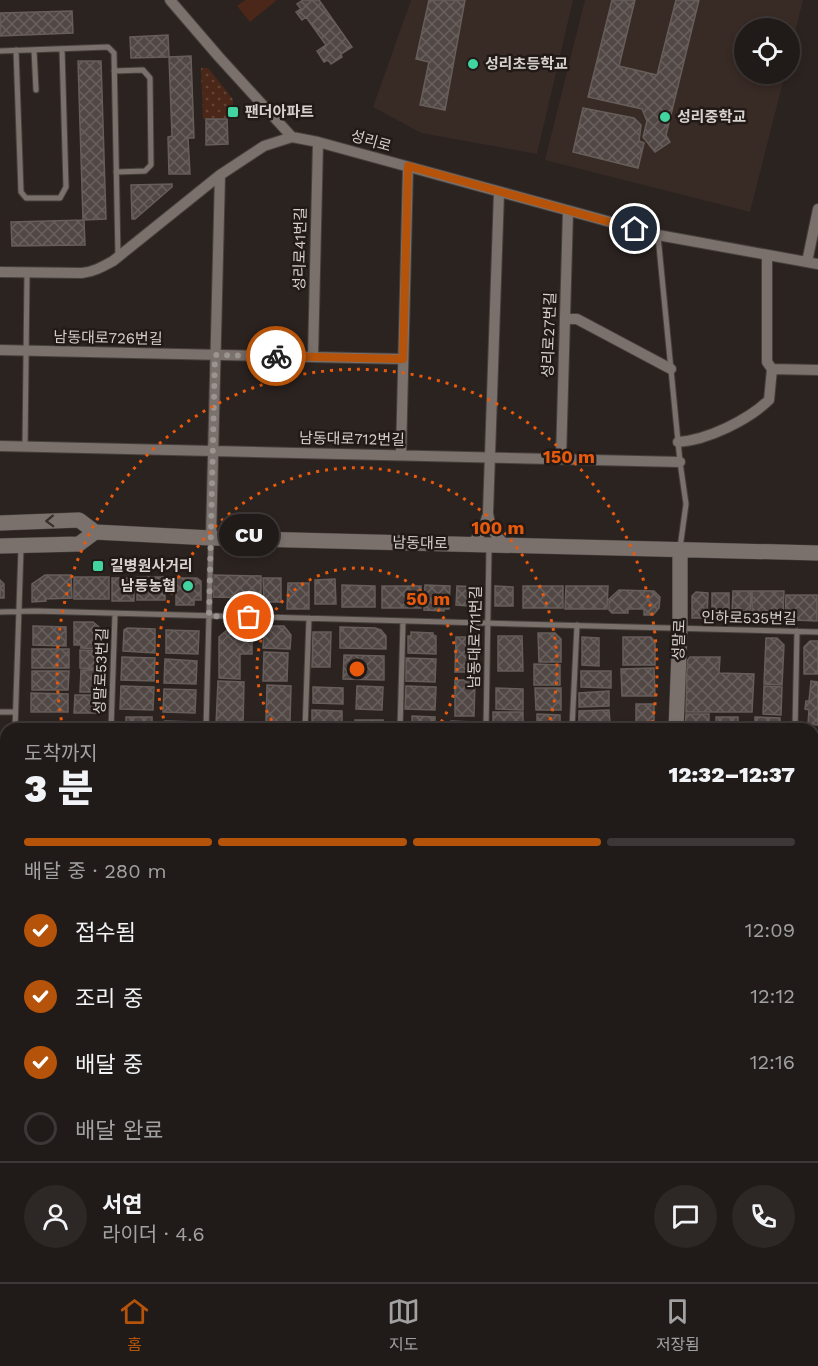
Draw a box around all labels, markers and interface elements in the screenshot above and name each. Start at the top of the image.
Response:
map controls [734,18,800,84]
button: locate [734,18,800,84]
place label: 성리초등학교 [485,55,568,73]
marker: 성리초등학교 [466,57,480,71]
place label: 팬더아파트 [245,103,314,121]
marker: 팬더아파트 [226,105,240,119]
place label: 성리중학교 [677,108,746,126]
marker: 성리중학교 [658,110,672,124]
street label: 성리로 [349,127,393,155]
pin [609,203,660,254]
street label: 성리로41번길 [290,207,310,291]
icon: home [618,212,651,245]
street label: 성리로27번길 [539,292,559,378]
courier [246,326,306,386]
street label: 남동대로726번길 [53,328,163,348]
icon: bike [260,340,293,373]
street label: 남동대로712번길 [299,429,405,449]
text: 150 m [543,446,595,467]
one-way arrow [45,515,54,528]
callout: CU [219,515,279,557]
text: 100 m [471,517,525,538]
text: CU [235,523,263,547]
street label: 남동대로 [392,534,448,552]
place label: 길병원사거리 [110,557,193,575]
marker: 길병원사거리 [91,559,105,573]
place label: 남동농협 [121,577,176,595]
marker: 남동농협 [181,579,195,593]
street label: 남동대로711번길 [465,585,485,689]
text: 50 m [406,588,450,609]
pin [223,591,274,642]
icon: bag [232,600,265,633]
street label: 인하로535번길 [701,608,797,628]
street label: 성말로 [669,619,689,661]
street label: 성말로53번길 [90,627,112,715]
centre of rings [347,659,367,679]
text: 도착까지 [24,741,98,765]
text: 12:32–12:37 [668,762,795,787]
text: 3 분 [24,766,94,811]
text: 배달 중 · 280 m [24,859,166,883]
icon: check [24,914,57,947]
text: 12:09 [745,918,795,942]
text: 접수됨 [75,920,136,945]
icon: check [24,980,57,1013]
text: 12:12 [750,984,795,1008]
text: 조리 중 [75,986,143,1011]
icon: check [24,1046,57,1079]
text: 12:16 [750,1050,795,1074]
text: 배달 중 [75,1052,143,1077]
text: 배달 완료 [75,1118,163,1143]
button: person [24,1185,87,1248]
button: chat [654,1185,717,1248]
button: phone [732,1185,795,1248]
text: 서연 [102,1192,142,1217]
text: 라이더 · 4.6 [102,1222,205,1246]
tab: 홈 [118,1295,151,1355]
tab: 지도 [387,1295,420,1355]
tab: 저장됨 [656,1295,700,1355]

